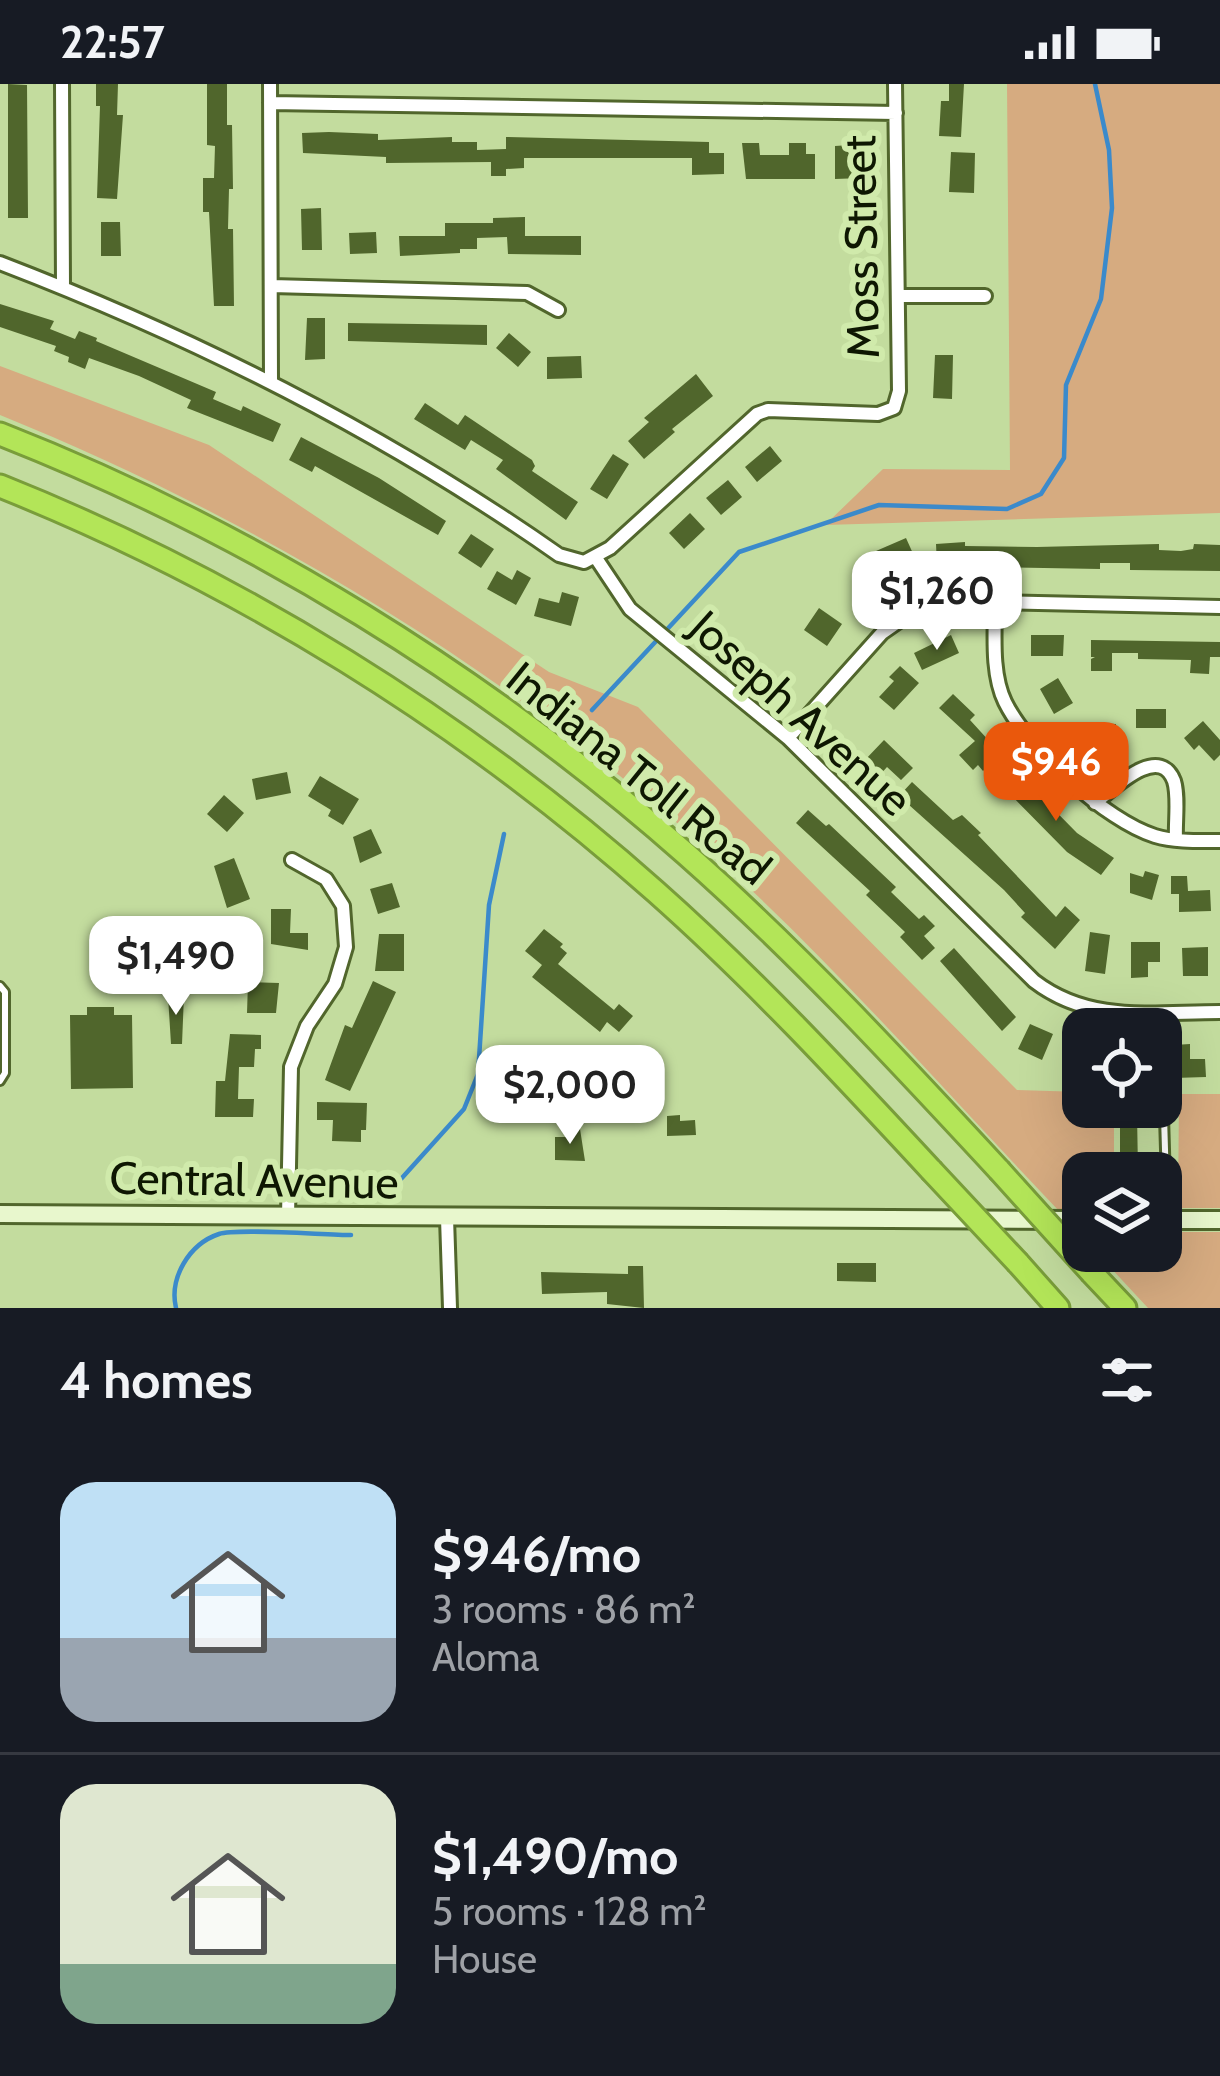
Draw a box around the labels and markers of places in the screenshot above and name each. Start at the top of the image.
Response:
pin: $1,260 [839,551,1035,653]
pin: $946 [985,722,1127,824]
pin: $1,490 [78,916,274,1018]
pin: $2,000 [472,1045,668,1147]

